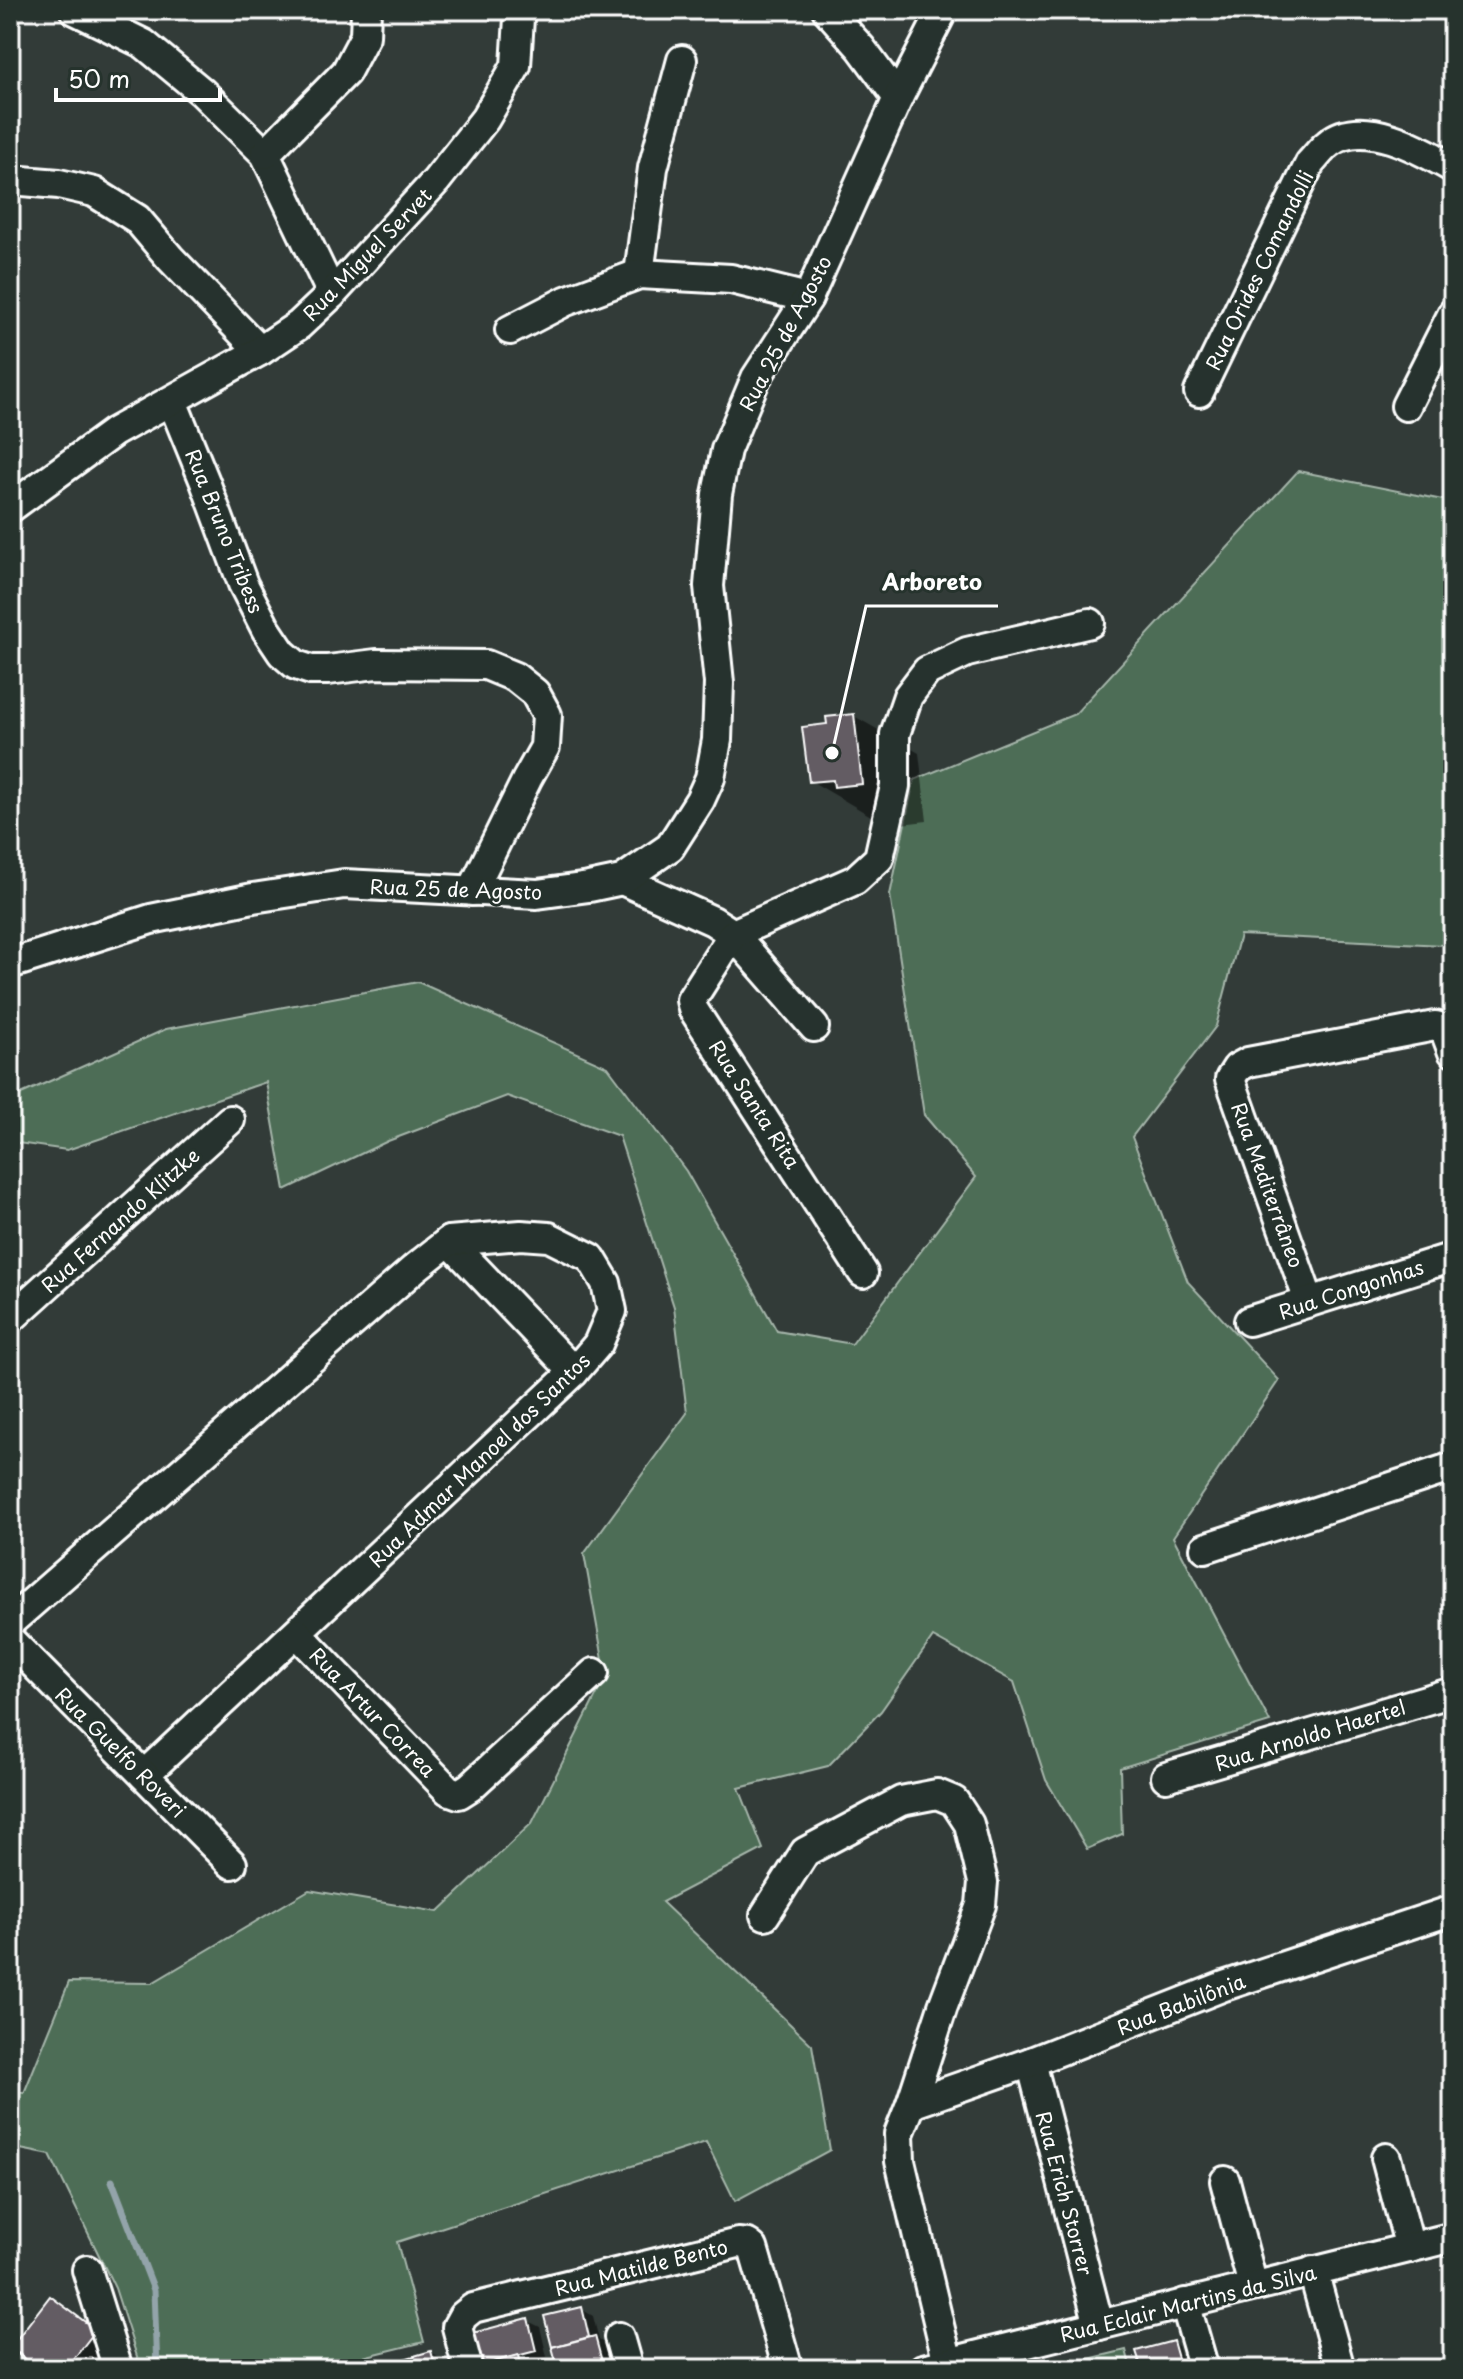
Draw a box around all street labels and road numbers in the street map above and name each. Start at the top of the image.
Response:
street label: Rua Orides Comandolli [1198,165,1320,375]
street label: Rua Miguel Servet [295,181,439,327]
street label: Rua 25 de Agosto [731,250,839,416]
street label: Rua Bruno Tribess [178,444,272,618]
street label: Rua 25 de Agosto [369,871,543,907]
street label: Rua Santa Rita [702,1034,808,1175]
street label: Rua Mediterrâneo [1224,1098,1312,1272]
street label: Rua Fernando Klitzke [34,1140,206,1300]
street label: Rua Congonhas [1275,1251,1427,1327]
street label: Rua Admar Manoel dos Santos [362,1346,596,1574]
street label: Rua Artur Correa [303,1640,443,1784]
street label: Rua Guelfo Roveri [49,1680,193,1824]
street label: Rua Arnoldo Haertel [1211,1692,1409,1778]
street label: Rua Babilônia [1112,1965,1250,2042]
street label: Rua Erich Storrer [1029,2108,1102,2279]
street label: Rua Matilde Bento [551,2231,731,2303]
street label: Rua Eclair Martins da Silva [1057,2256,1320,2349]

